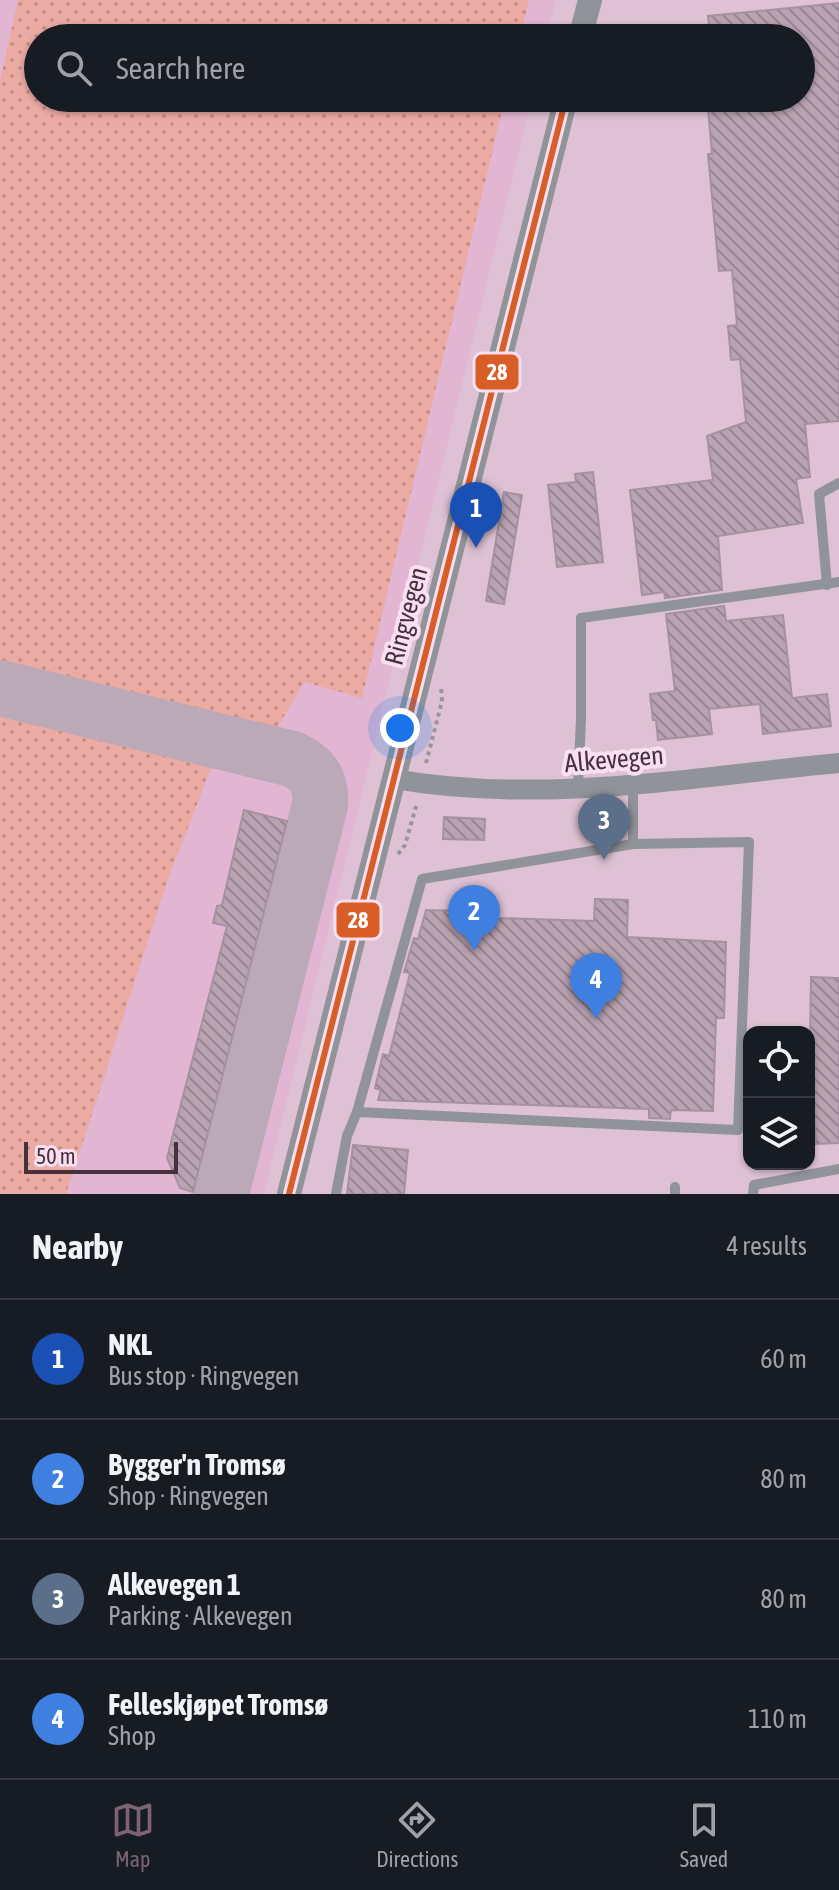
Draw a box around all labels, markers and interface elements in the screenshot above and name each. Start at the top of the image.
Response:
search box [24,24,815,112]
icon: search [52,46,96,90]
text: Search here [116,51,245,85]
line badge: 28 [474,353,520,391]
text: 28 [487,359,507,385]
pin: 1 [450,482,502,548]
street label: Ringvegen [379,564,433,668]
your location [380,708,420,748]
street label: Alkevegen [563,740,665,778]
pin: 3 [578,794,630,860]
pin: 2 [448,885,500,951]
line badge: 28 [335,901,381,939]
text: 28 [348,907,368,933]
pin: 4 [570,953,622,1019]
map controls [743,1026,815,1170]
button: locate [743,1026,815,1098]
button: layers [743,1098,815,1170]
scale bar [24,1138,178,1174]
text: 50 m [36,1143,76,1169]
text: Nearby [32,1227,123,1266]
text: 4 results [726,1231,807,1261]
text: NKL [108,1327,152,1361]
text: 1 [52,1344,64,1374]
text: 60 m [760,1344,807,1374]
text: Bus stop · Ringvegen [108,1361,299,1391]
text: Bygger'n Tromsø [108,1447,286,1481]
text: 2 [52,1464,64,1494]
text: 80 m [760,1464,807,1494]
text: Shop · Ringvegen [108,1481,269,1511]
text: Alkevegen 1 [108,1567,241,1601]
text: 3 [52,1584,64,1614]
text: 80 m [760,1584,807,1614]
text: Parking · Alkevegen [108,1601,293,1631]
text: Felleskjøpet Tromsø [108,1687,328,1721]
text: 4 [52,1704,64,1734]
text: 110 m [748,1704,807,1734]
text: Shop [108,1721,156,1751]
tab: Map [111,1798,155,1872]
tab: Directions [376,1798,458,1872]
tab: Saved [680,1798,728,1872]

